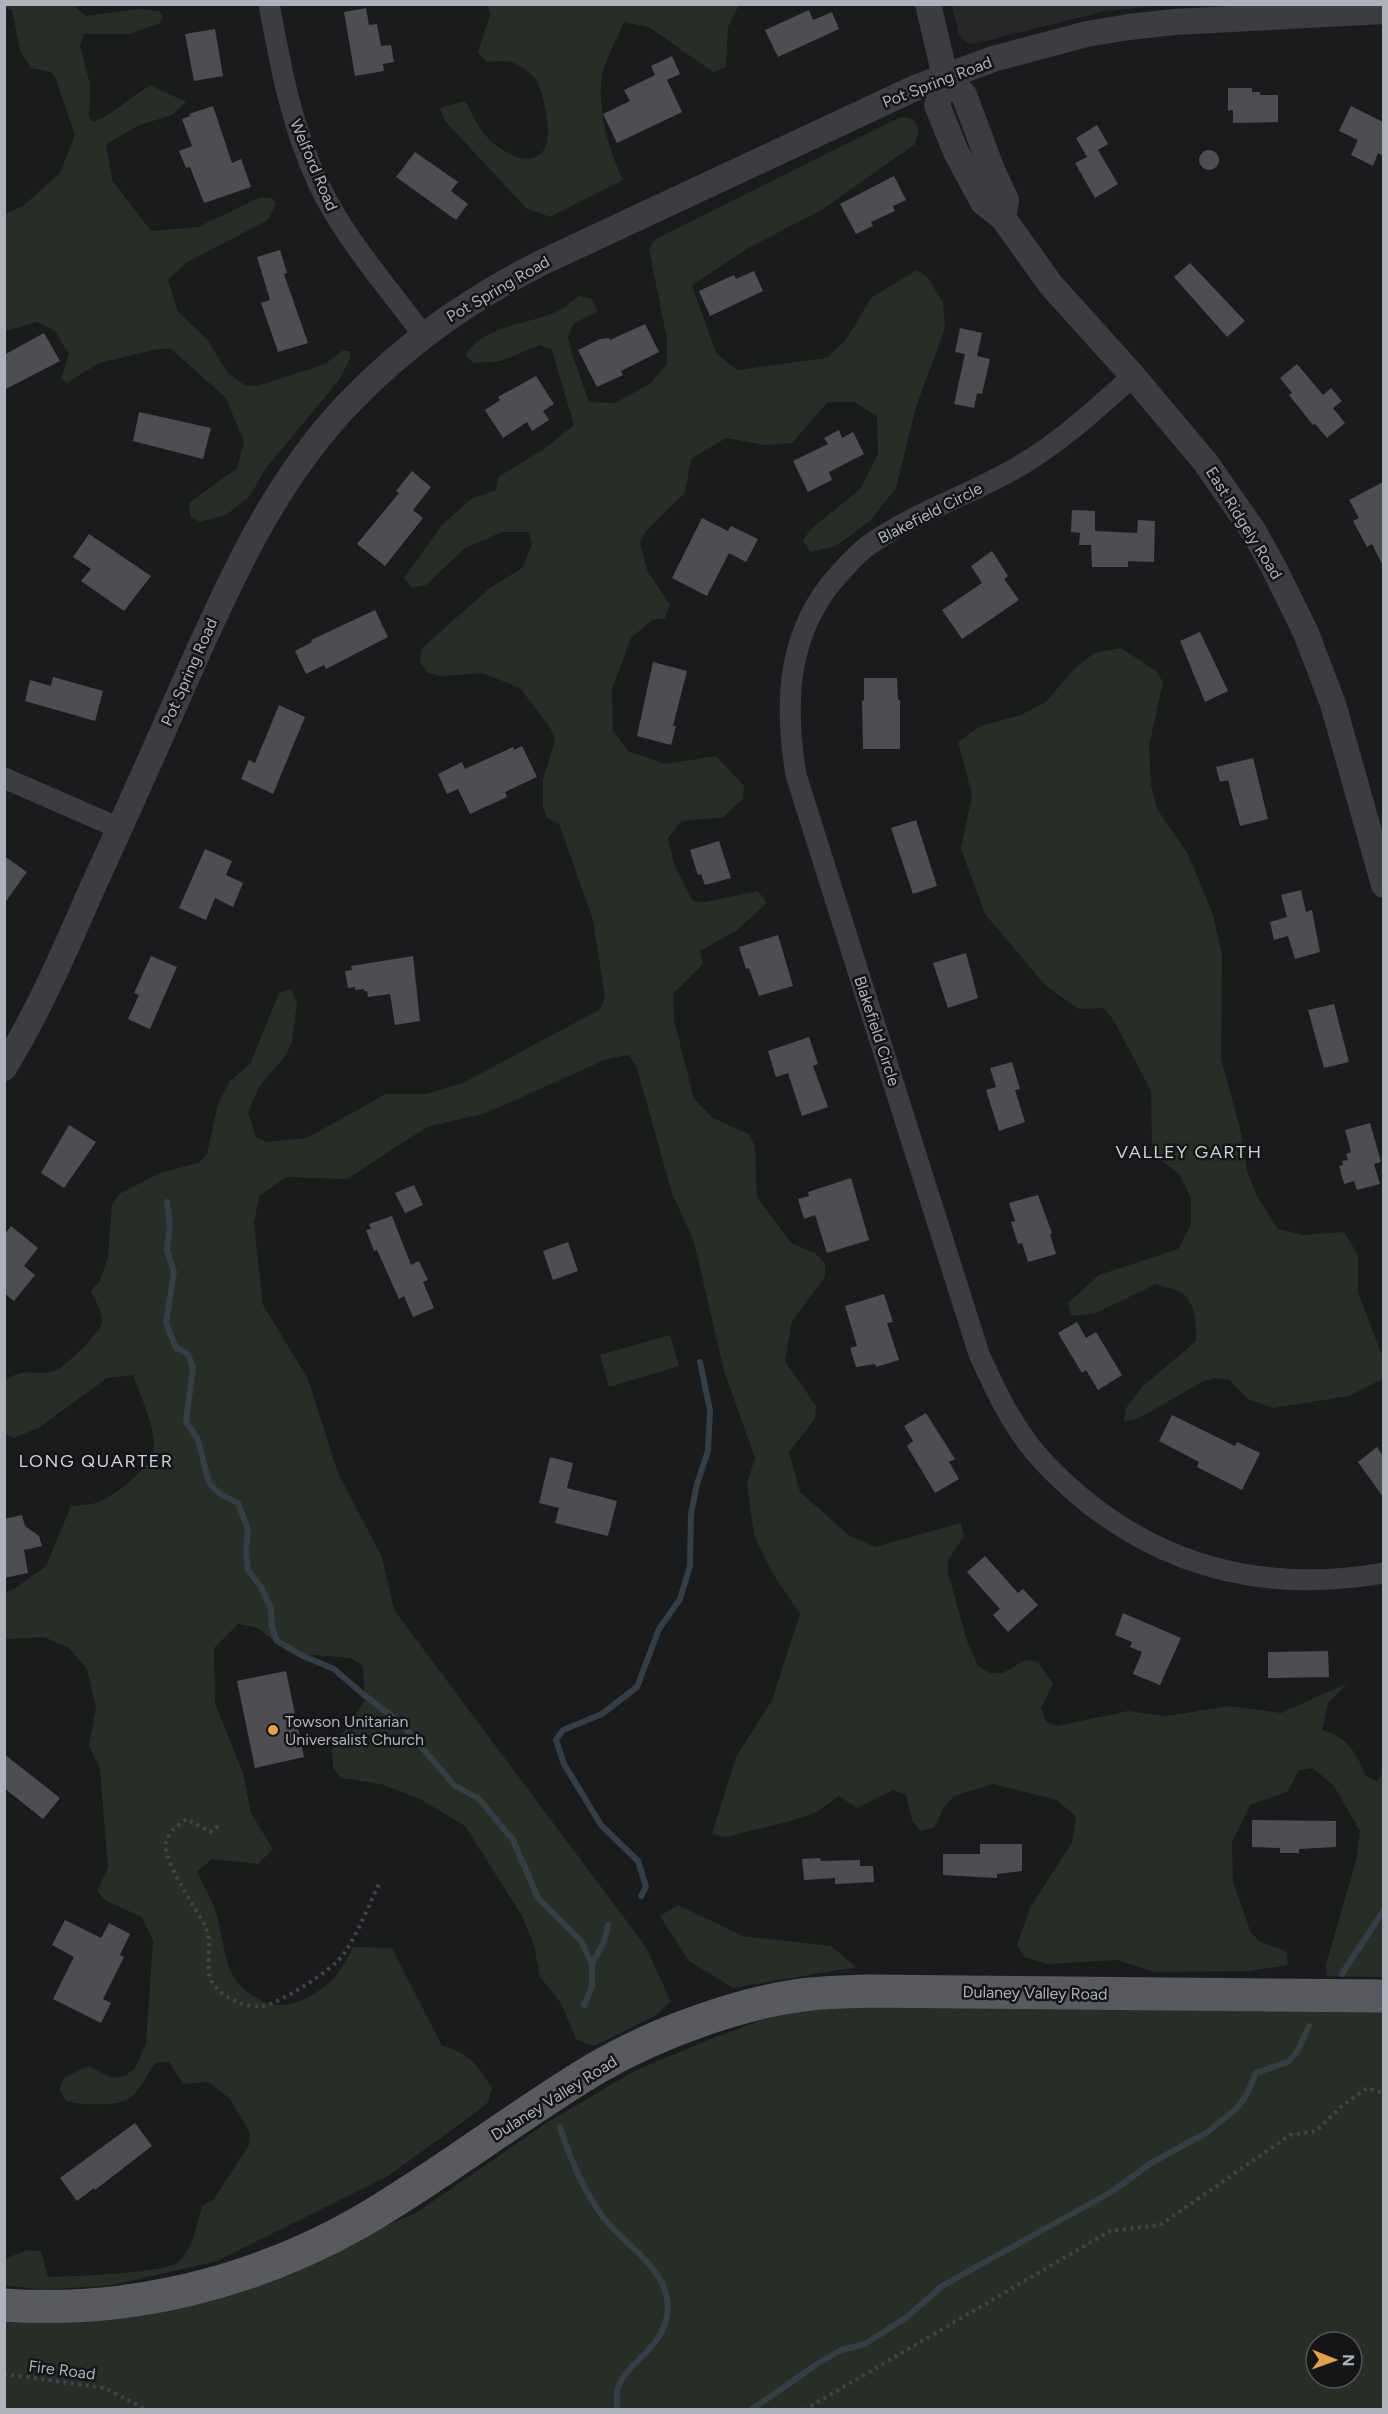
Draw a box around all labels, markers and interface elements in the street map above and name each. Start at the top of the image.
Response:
street label: Pot Spring Road [879,52,995,112]
street label: Welford Road [286,116,342,214]
street label: Pot Spring Road [443,252,553,326]
street label: East Ridgely Road [1202,463,1286,583]
street label: Blakefield Circle [875,478,986,547]
street label: Pot Spring Road [157,615,221,729]
street label: Blakefield Circle [850,974,904,1089]
district label: VALLEY GARTH [1116,1141,1262,1163]
district label: LONG QUARTER [18,1450,174,1472]
place label: Towson Unitarian Universalist Church [285,1712,424,1749]
marker: Towson Unitarian Universalist Church [266,1723,280,1737]
street label: Dulaney Valley Road [962,1982,1108,2004]
street label: Dulaney Valley Road [488,2052,620,2144]
north arrow [1304,2330,1364,2390]
text: N [1339,2354,1358,2367]
street label: Fire Road [27,2356,97,2384]

